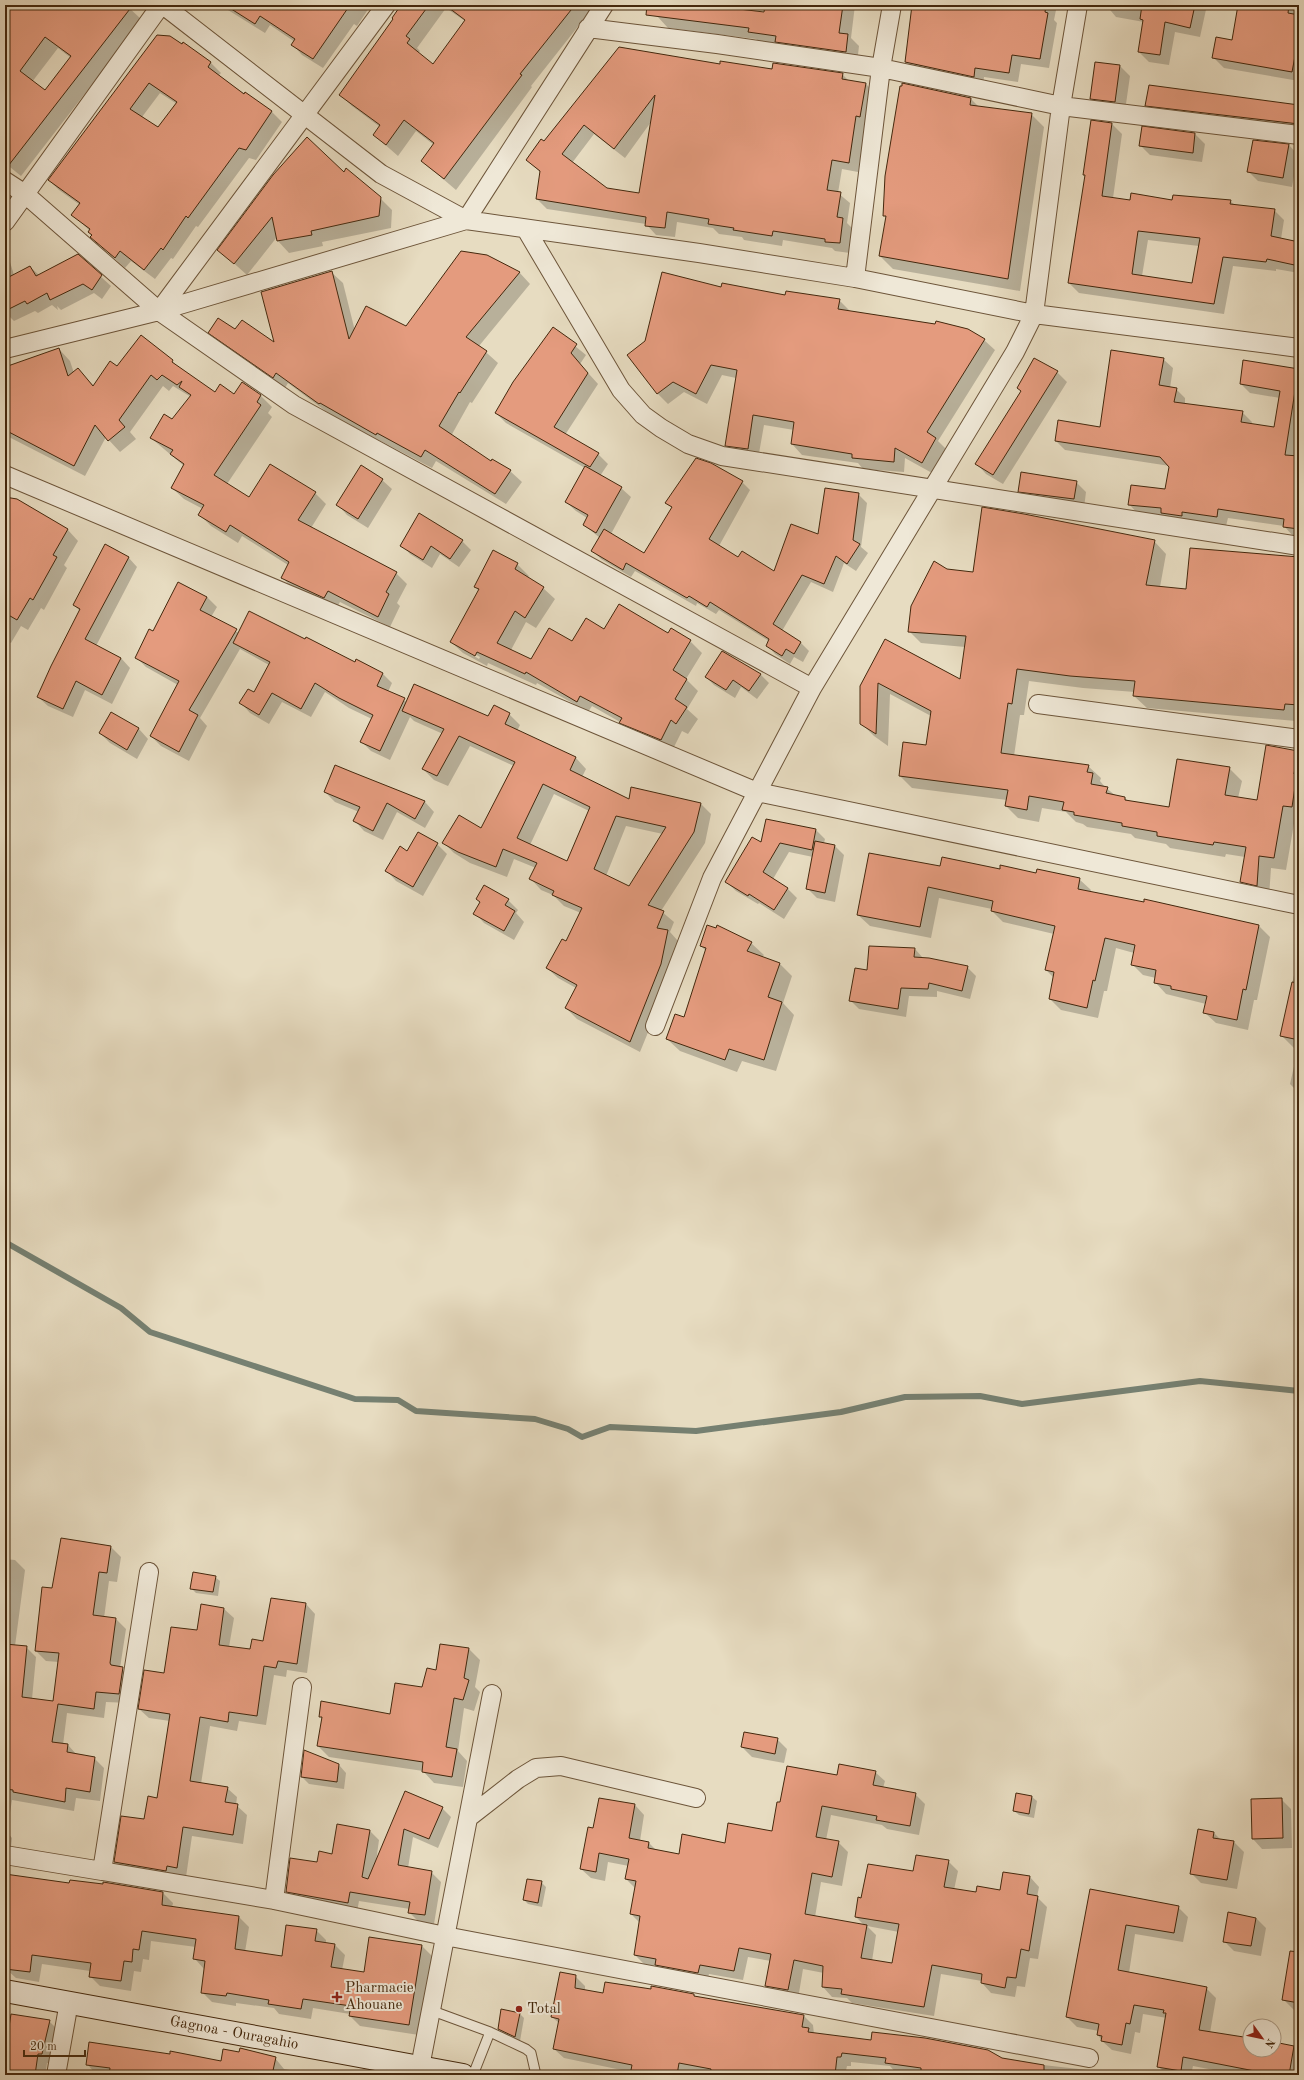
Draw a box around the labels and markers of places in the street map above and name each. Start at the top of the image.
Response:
place label: Pharmacie Ahouane [345,1981,414,2013]
marker: Pharmacie Ahouane [332,1992,342,2002]
place label: Total [527,2002,561,2017]
marker: Total [514,2004,524,2014]

